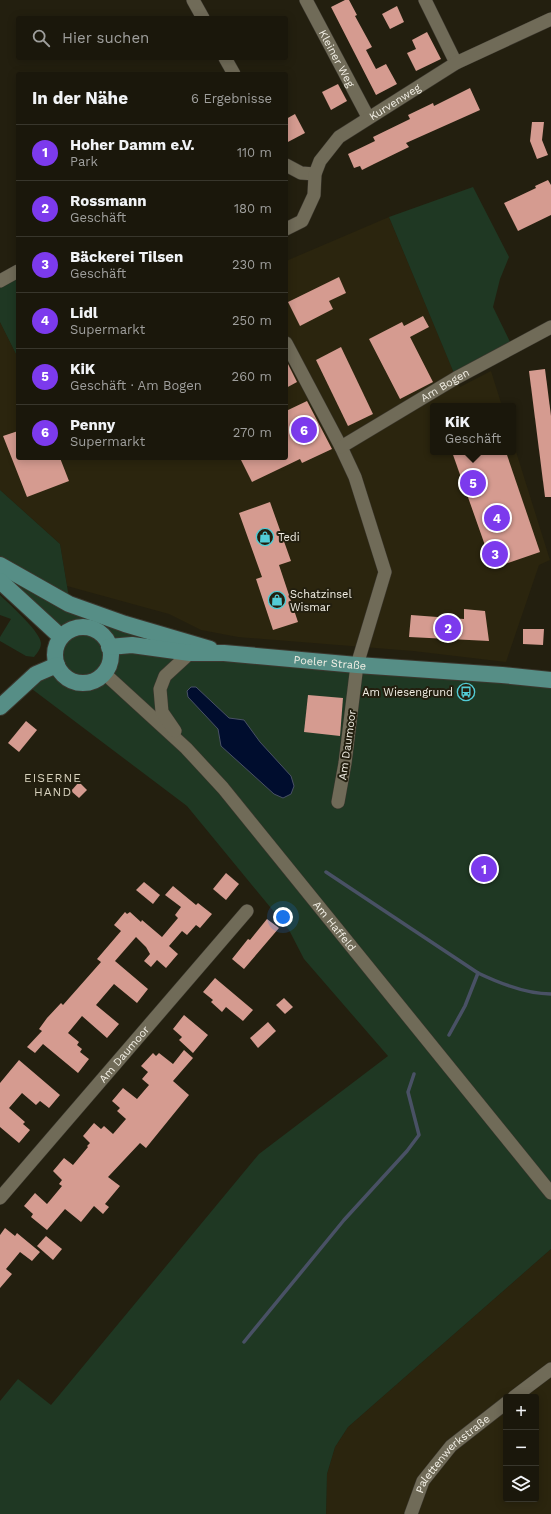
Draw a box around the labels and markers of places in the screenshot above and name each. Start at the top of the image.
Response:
pin: 6 [291,415,317,445]
pin: 5 [460,468,486,498]
pin: 4 [484,503,510,533]
shop icon: Tedi [255,527,275,547]
place label: Tedi [278,531,300,544]
pin: 3 [482,539,508,569]
place label: Schatzinsel Wismar [290,588,352,614]
shop icon: Schatzinsel Wismar [267,590,287,610]
pin: 2 [435,613,461,643]
bus stop icon: Am Wiesengrund [456,682,476,702]
place label: Am Wiesengrund [362,686,453,699]
pin: 1 [471,854,497,884]

